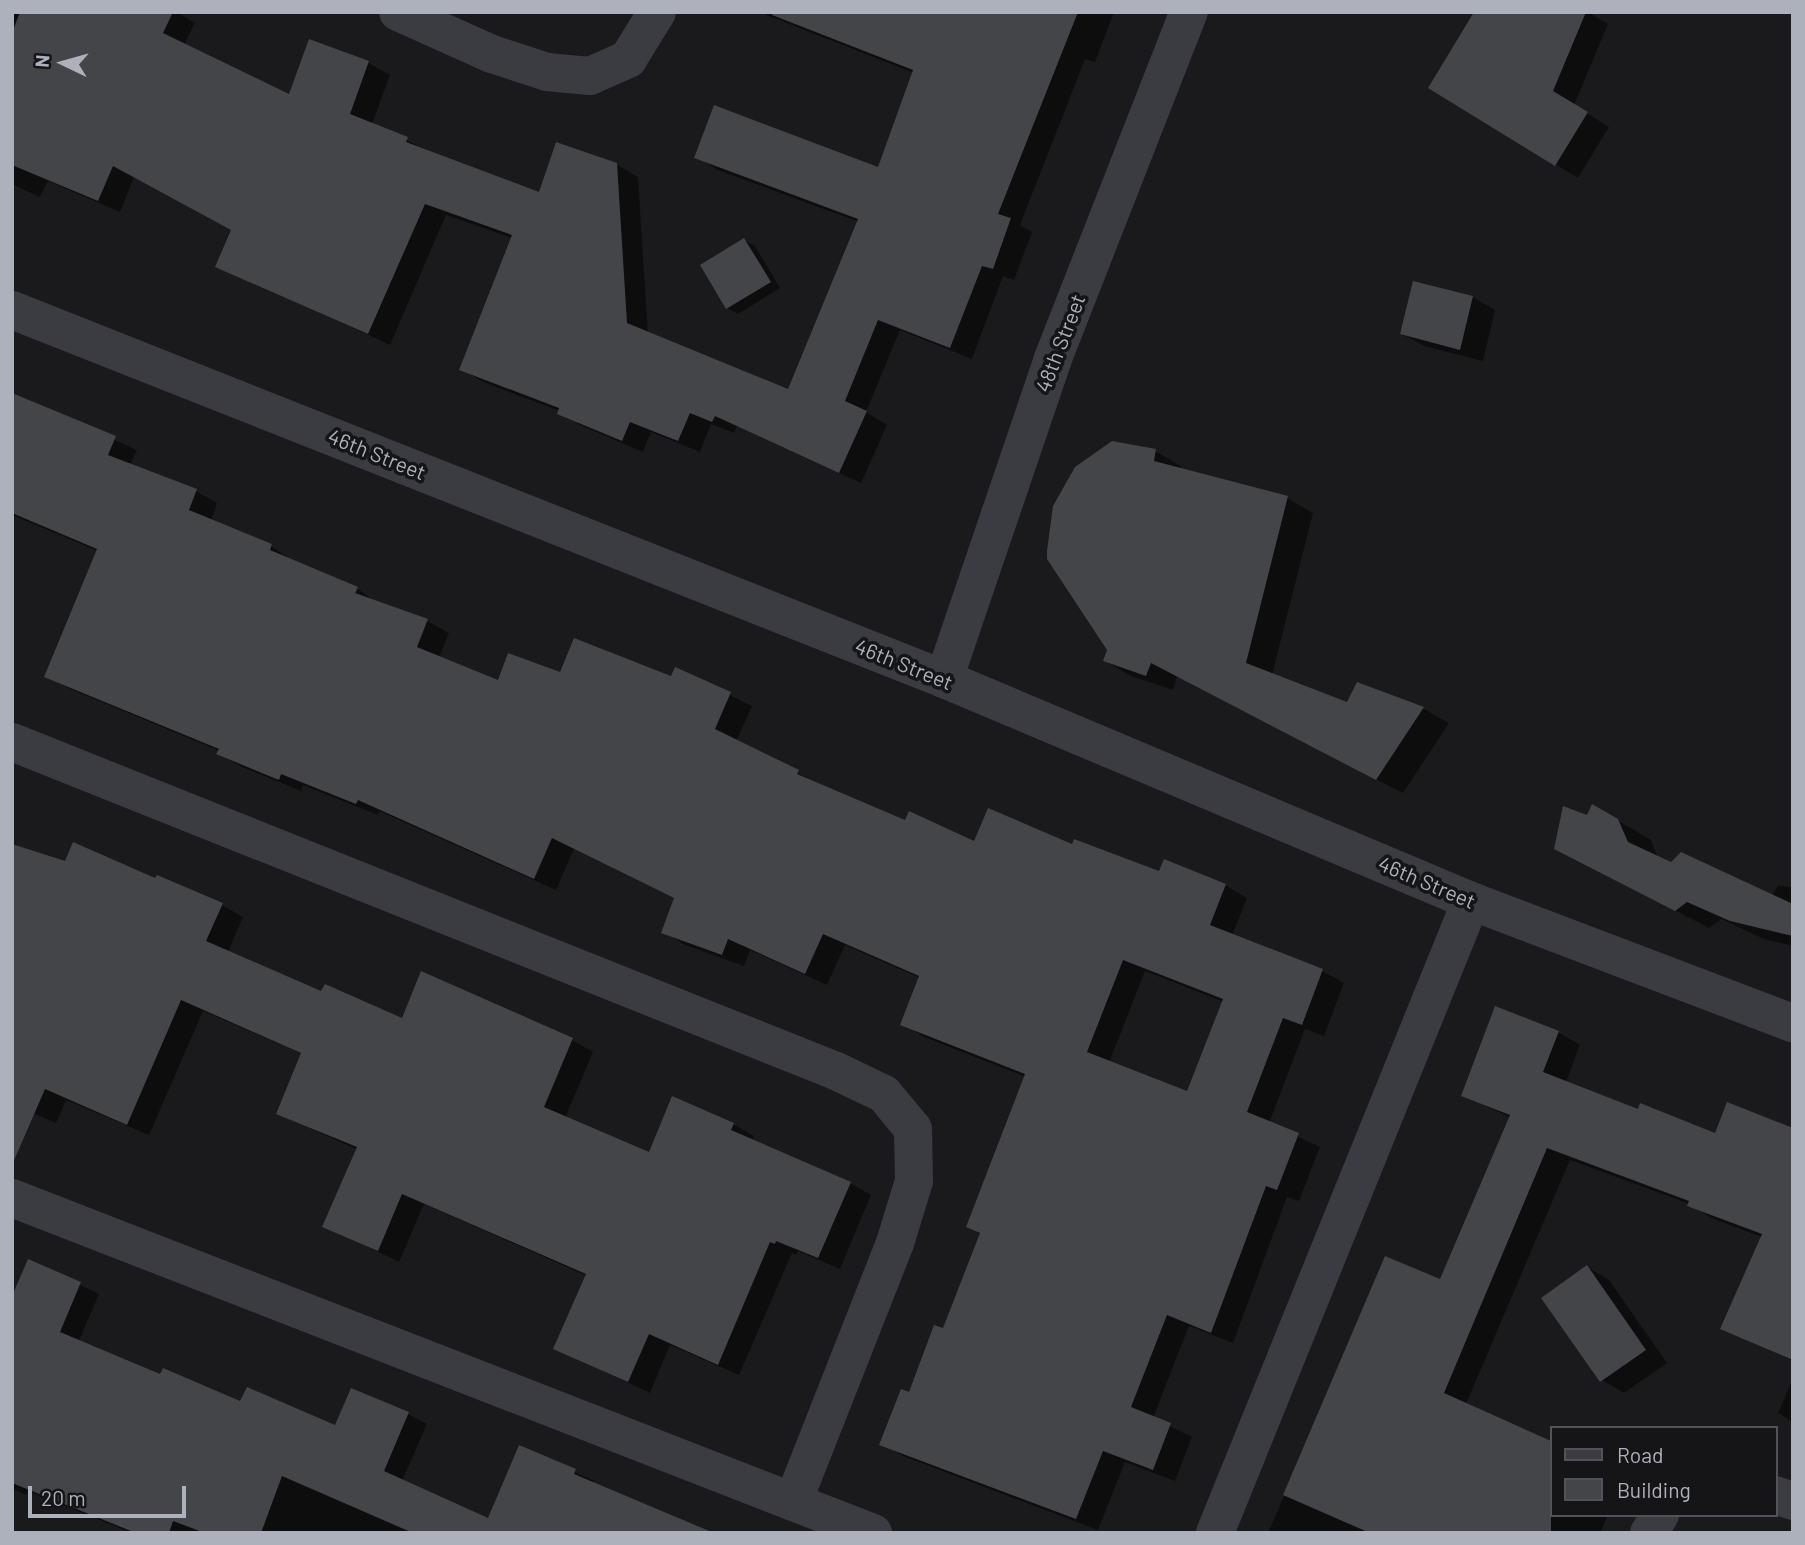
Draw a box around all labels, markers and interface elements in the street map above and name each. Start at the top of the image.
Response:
north arrow [28,28,98,98]
text: N [30,54,54,68]
street label: 48th Street [1030,290,1090,396]
street label: 46th Street [325,423,429,485]
street label: 46th Street [852,633,956,695]
street label: 46th Street [1375,850,1479,914]
legend [1549,1426,1777,1517]
text: Road [1617,1442,1663,1467]
scale bar [32,1472,189,1516]
text: Building [1617,1477,1691,1502]
text: 20 m [41,1485,86,1510]

